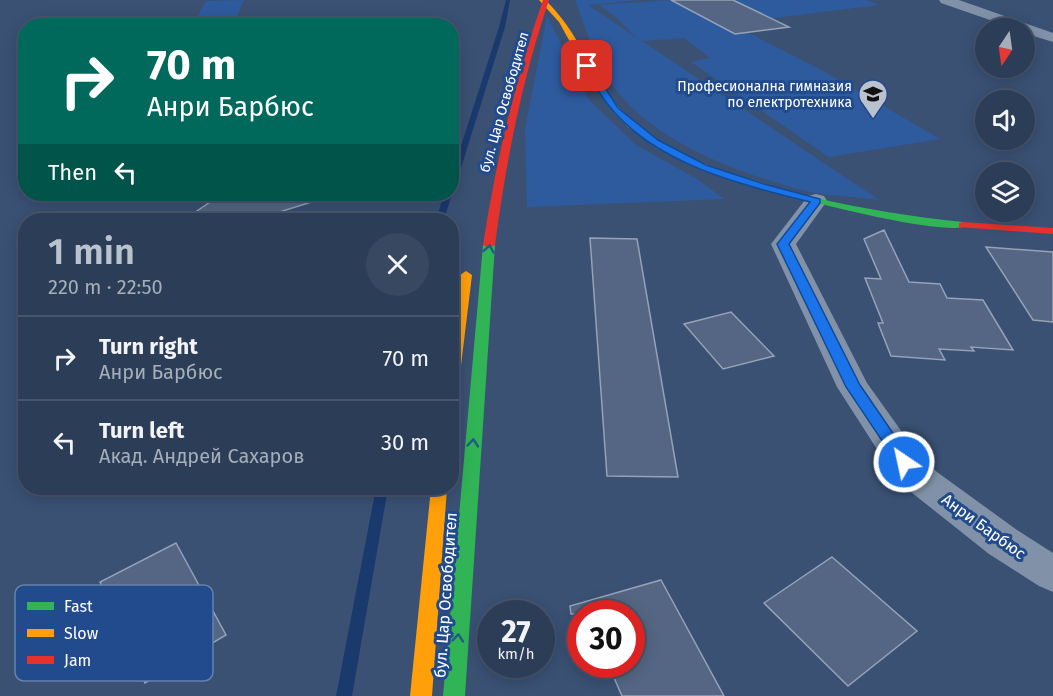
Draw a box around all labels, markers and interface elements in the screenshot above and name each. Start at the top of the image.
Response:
north arrow [975,18,1035,78]
map controls [975,18,1035,222]
street label: бул. Цар Освободител [476,30,533,174]
text: 70 m [147,40,236,90]
pin [561,40,612,91]
icon: right [48,42,126,120]
icon: arrive [570,49,603,82]
place label: Професионална гимназия по електротехника [677,78,852,111]
school or university icon: Професионална гимназия по електротехника [857,78,889,120]
button: sound [975,90,1035,150]
text: Анри Барбюс [147,91,314,123]
icon: left [109,156,142,189]
text: Then [48,159,97,186]
button: layers [975,162,1035,222]
text: 1 min [48,230,135,274]
button: close [366,233,429,296]
one-way arrow [482,244,494,254]
text: 220 m · 22:50 [48,275,163,299]
text: Turn right [99,333,198,360]
icon: right [48,342,81,375]
text: 70 m [383,345,429,372]
text: Анри Барбюс [99,360,223,384]
text: Turn left [99,417,184,444]
icon: left [48,426,81,459]
text: 30 m [381,429,429,456]
position arrow [872,430,936,494]
one-way arrow [466,439,479,448]
text: Акад. Андрей Сахаров [99,444,304,468]
street label: Анри Барбюс [938,490,1030,563]
street label: бул. Цар Освободител [430,512,461,678]
legend [15,585,213,681]
text: Fast [64,597,93,616]
speed limit sign: 30 [567,600,645,678]
text: 27 [501,614,531,650]
text: Slow [64,624,99,643]
one-way arrow [451,633,464,642]
text: km/h [497,645,535,663]
text: Jam [64,651,91,670]

